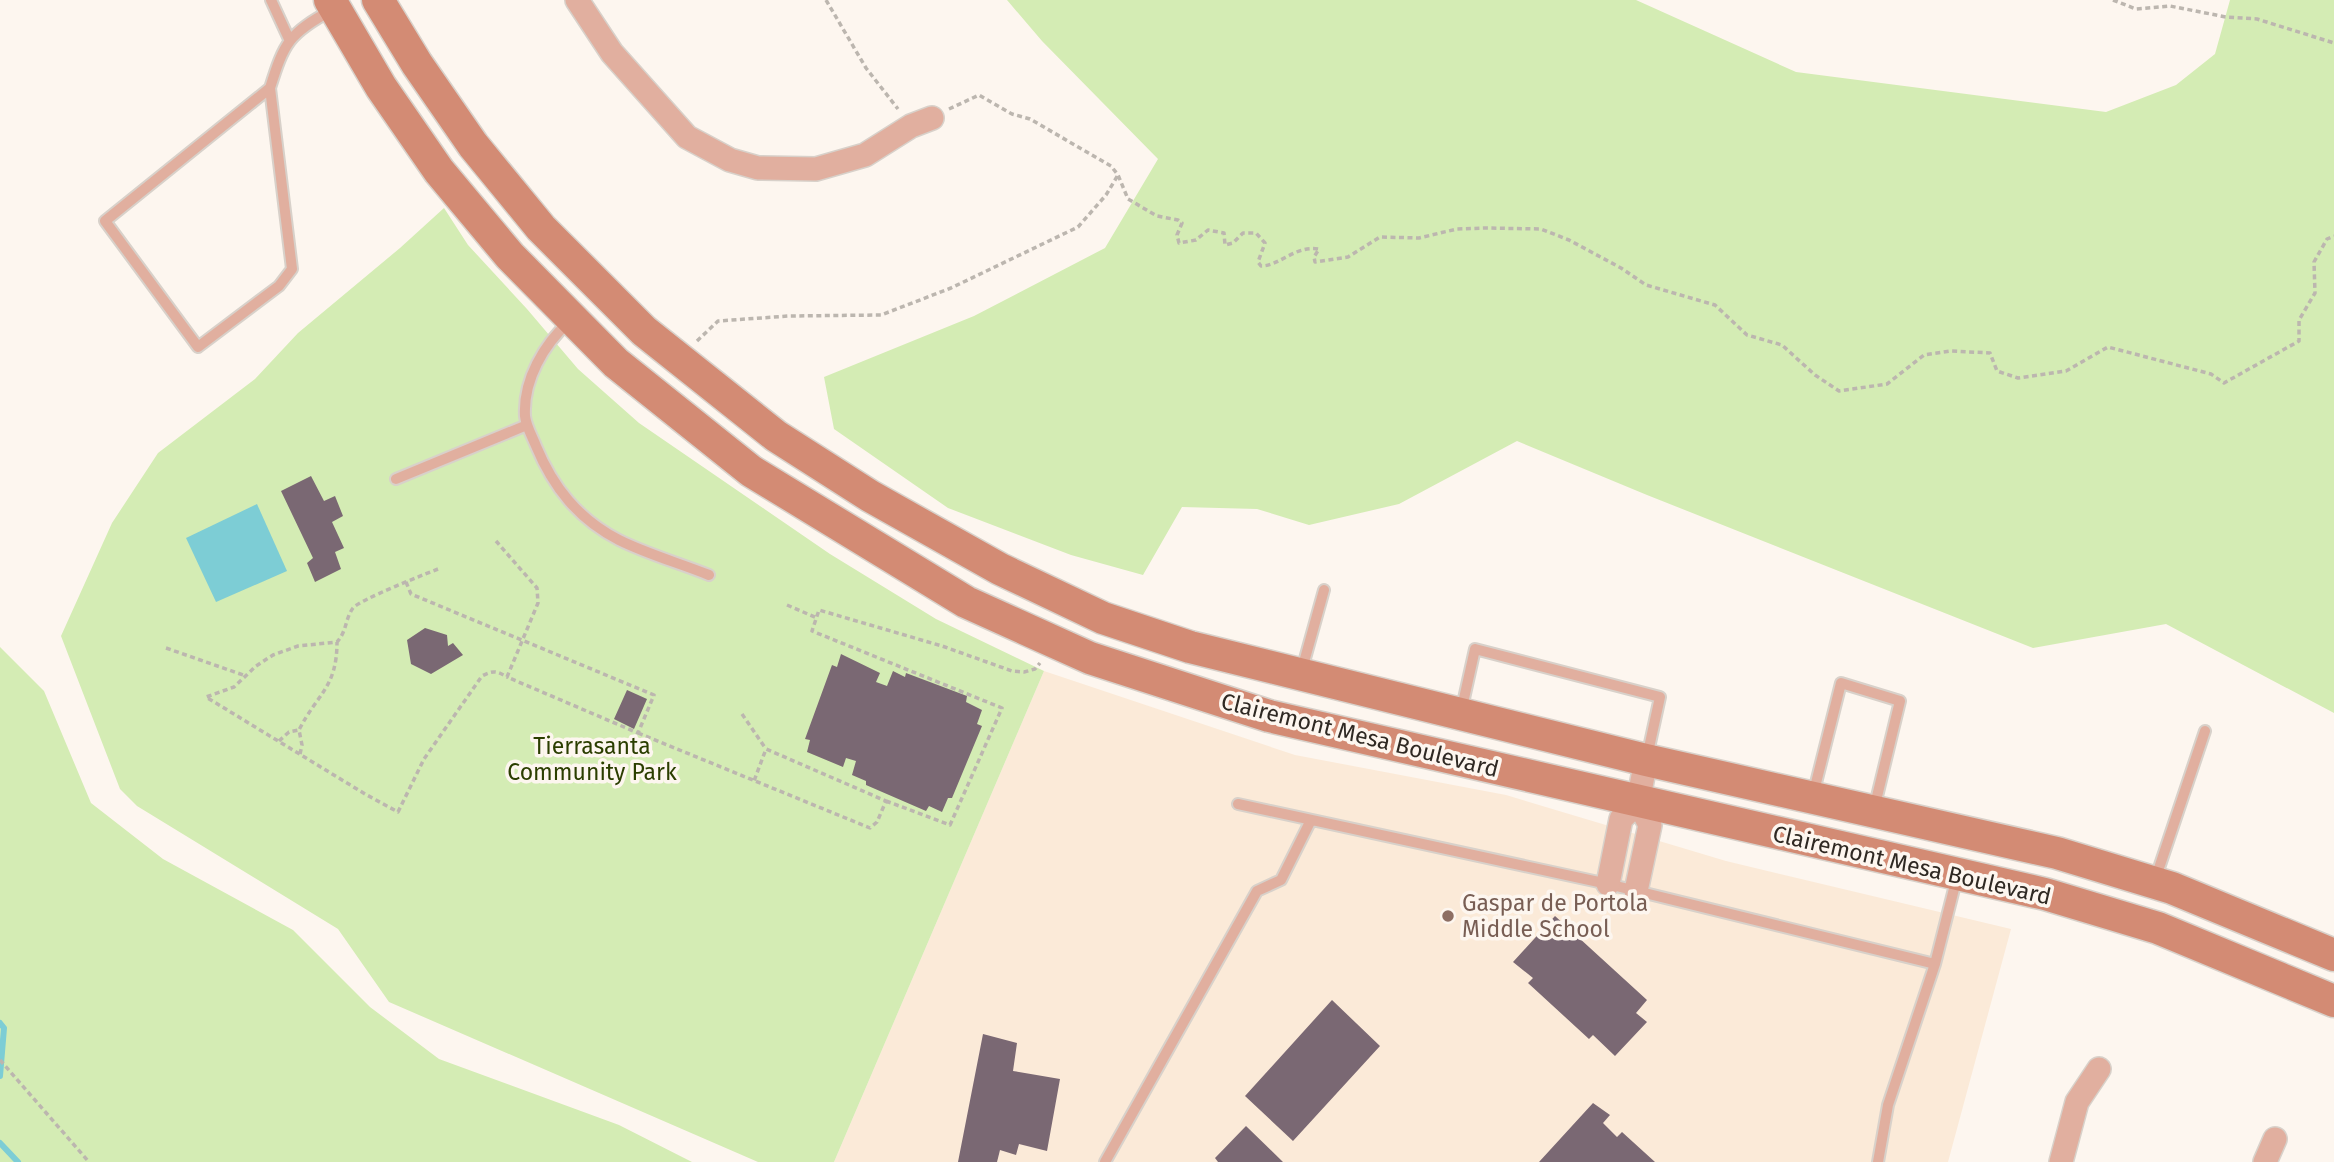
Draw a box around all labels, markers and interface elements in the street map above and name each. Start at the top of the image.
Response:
street label: Clairemont Mesa Boulevard [1218,687,1502,783]
park label: Tierrasanta Community Park [507,732,677,786]
street label: Clairemont Mesa Boulevard [1770,819,2054,911]
place label: Gaspar de Portola Middle School [1462,889,1648,943]
marker: Gaspar de Portola Middle School [1440,908,1456,924]

